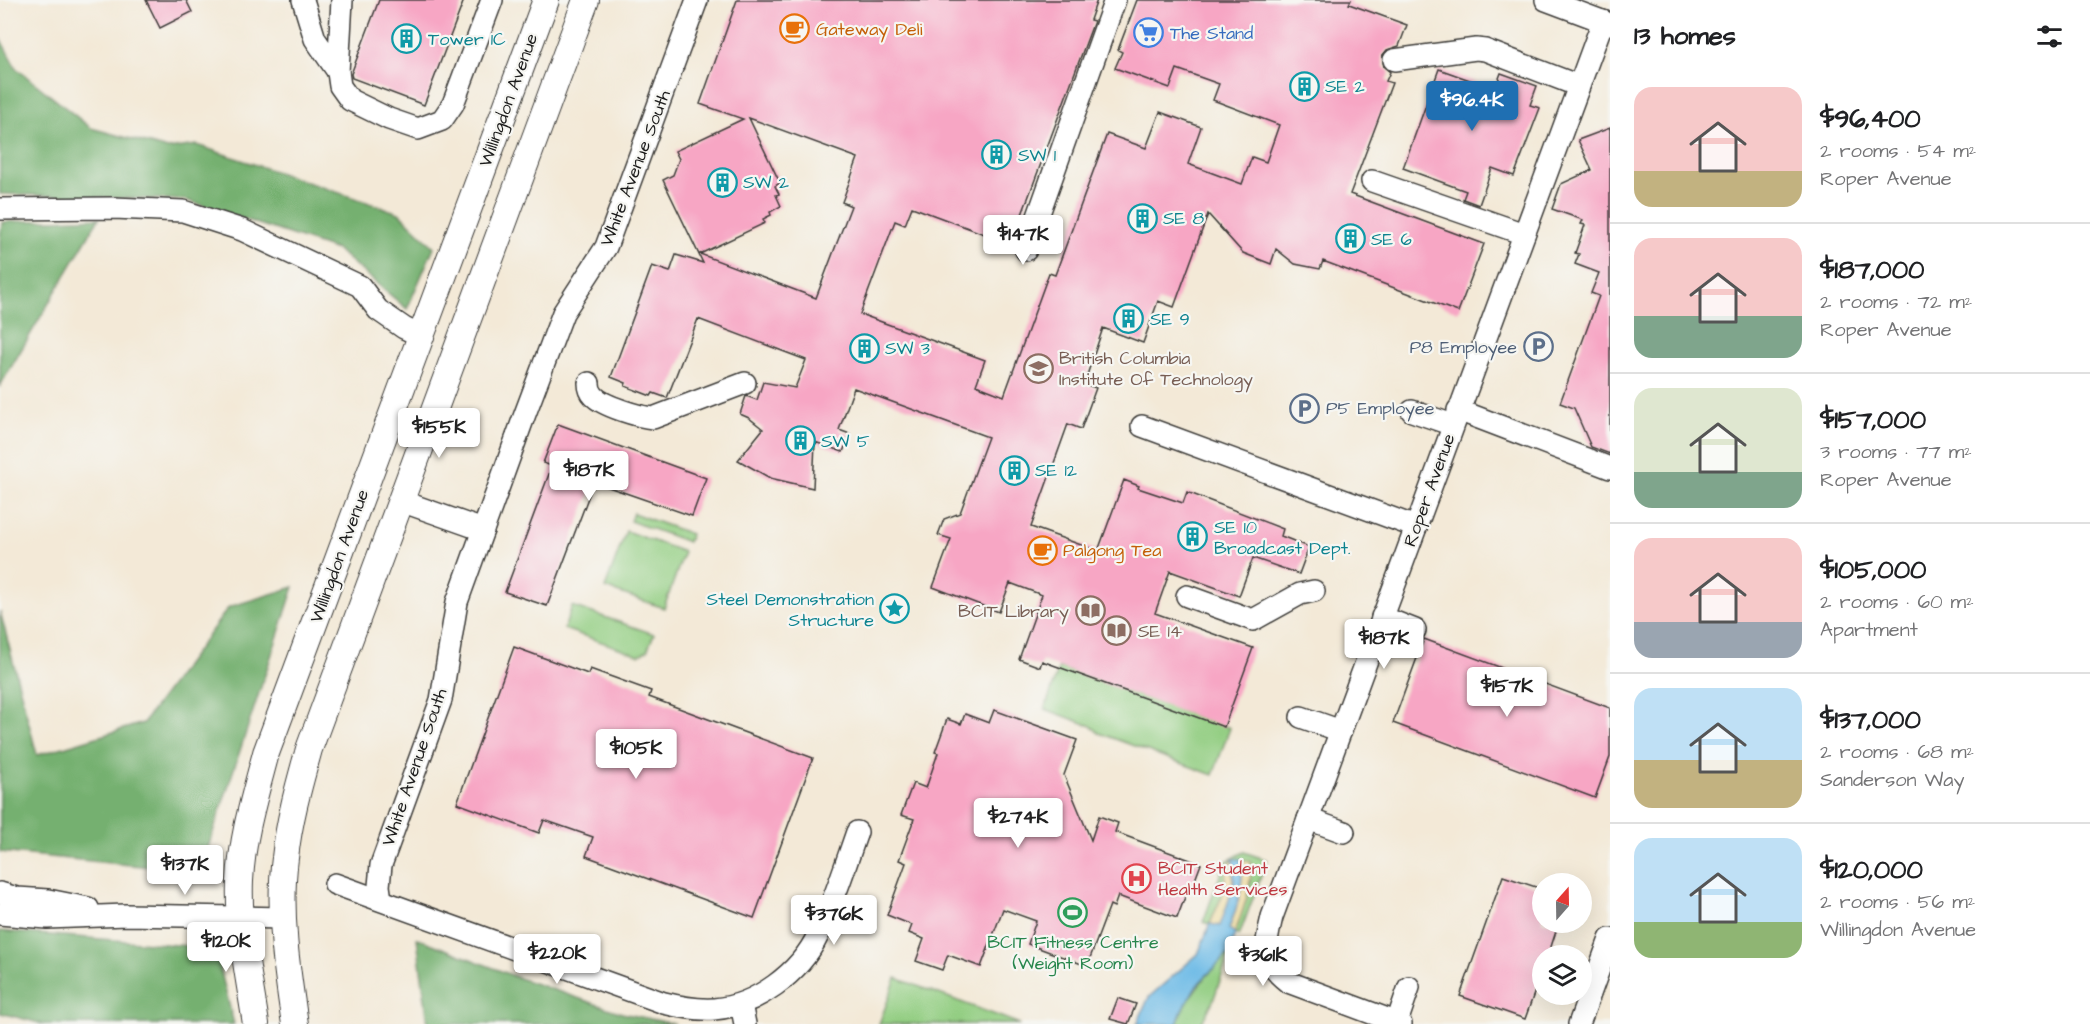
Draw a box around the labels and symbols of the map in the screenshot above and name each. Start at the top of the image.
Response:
cafe icon: Gateway Deli [779,13,811,45]
place label: Gateway Deli [816,17,923,43]
supermarket icon: The Stand [1133,17,1165,49]
place label: The Stand [1170,21,1253,46]
building icon: Tower 1C [391,23,423,55]
place label: Tower 1C [428,27,506,52]
street label: Willingdon Avenue [473,30,545,171]
building icon: SE 2 [1288,70,1320,102]
place label: SE 2 [1325,74,1365,99]
pin: $96.4K [1423,81,1521,132]
street label: White Avenue South [594,86,677,250]
building icon: SW 1 [981,139,1013,171]
place label: SW 1 [1018,143,1056,168]
building icon: SW 2 [706,166,738,198]
place label: SW 2 [743,170,790,195]
building icon: SE 8 [1126,202,1158,234]
place label: SE 8 [1163,206,1204,231]
pin: $147K [981,215,1065,266]
building icon: SE 6 [1334,223,1366,255]
place label: SE 6 [1371,227,1412,252]
building icon: SE 9 [1113,303,1145,335]
place label: SE 9 [1150,307,1190,332]
parking icon: P8 Employee [1522,331,1554,363]
building icon: SW 3 [848,332,880,364]
place label: P8 Employee [1410,335,1517,361]
place label: SW 3 [885,336,930,361]
place label: British Columbia Institute Of Technology [1059,346,1253,393]
school or university icon: British Columbia Institute Of Technology [1022,352,1054,384]
parking icon: P5 Employee [1289,392,1321,424]
place label: P5 Employee [1326,396,1435,422]
pin: $155K [397,408,481,459]
building icon: SW 5 [784,425,816,457]
place label: SW 5 [821,429,870,454]
street label: Roper Avenue [1397,430,1462,550]
pin: $187K [547,451,631,502]
building icon: SE 12 [998,454,1030,486]
place label: SE 12 [1035,458,1078,483]
street label: Willingdon Avenue [304,486,376,627]
place label: SE 10 Broadcast Dept. [1214,515,1351,561]
building icon: SE 10 Broadcast Dept. [1177,521,1209,553]
cafe icon: Palgong Tea [1026,534,1058,566]
place label: Palgong Tea [1063,538,1161,564]
place label: Steel Demonstration Structure [707,587,874,633]
place icon: Steel Demonstration Structure [879,593,911,625]
library icon: BCIT Library [1074,595,1106,627]
place label: BCIT Library [958,599,1069,625]
library icon: SE 14 [1101,615,1133,647]
place label: SE 14 [1138,619,1182,644]
pin: $187K [1342,619,1426,670]
pin: $157K [1465,667,1549,718]
street label: White Avenue South [376,685,453,849]
pin: $105K [594,729,678,780]
pin: $274K [976,798,1060,849]
pin: $137K [143,845,227,896]
place label: BCIT Student Health Services [1158,856,1287,902]
hospital icon: BCIT Student Health Services [1121,862,1153,894]
north arrow [1532,873,1592,933]
pin: $376K [792,895,876,946]
sports icon: BCIT Fitness Centre (Weight Room) [1057,897,1089,929]
pin: $120K [184,922,268,973]
place label: BCIT Fitness Centre (Weight Room) [987,930,1159,977]
pin: $220K [515,934,599,985]
pin: $361K [1221,936,1305,987]

